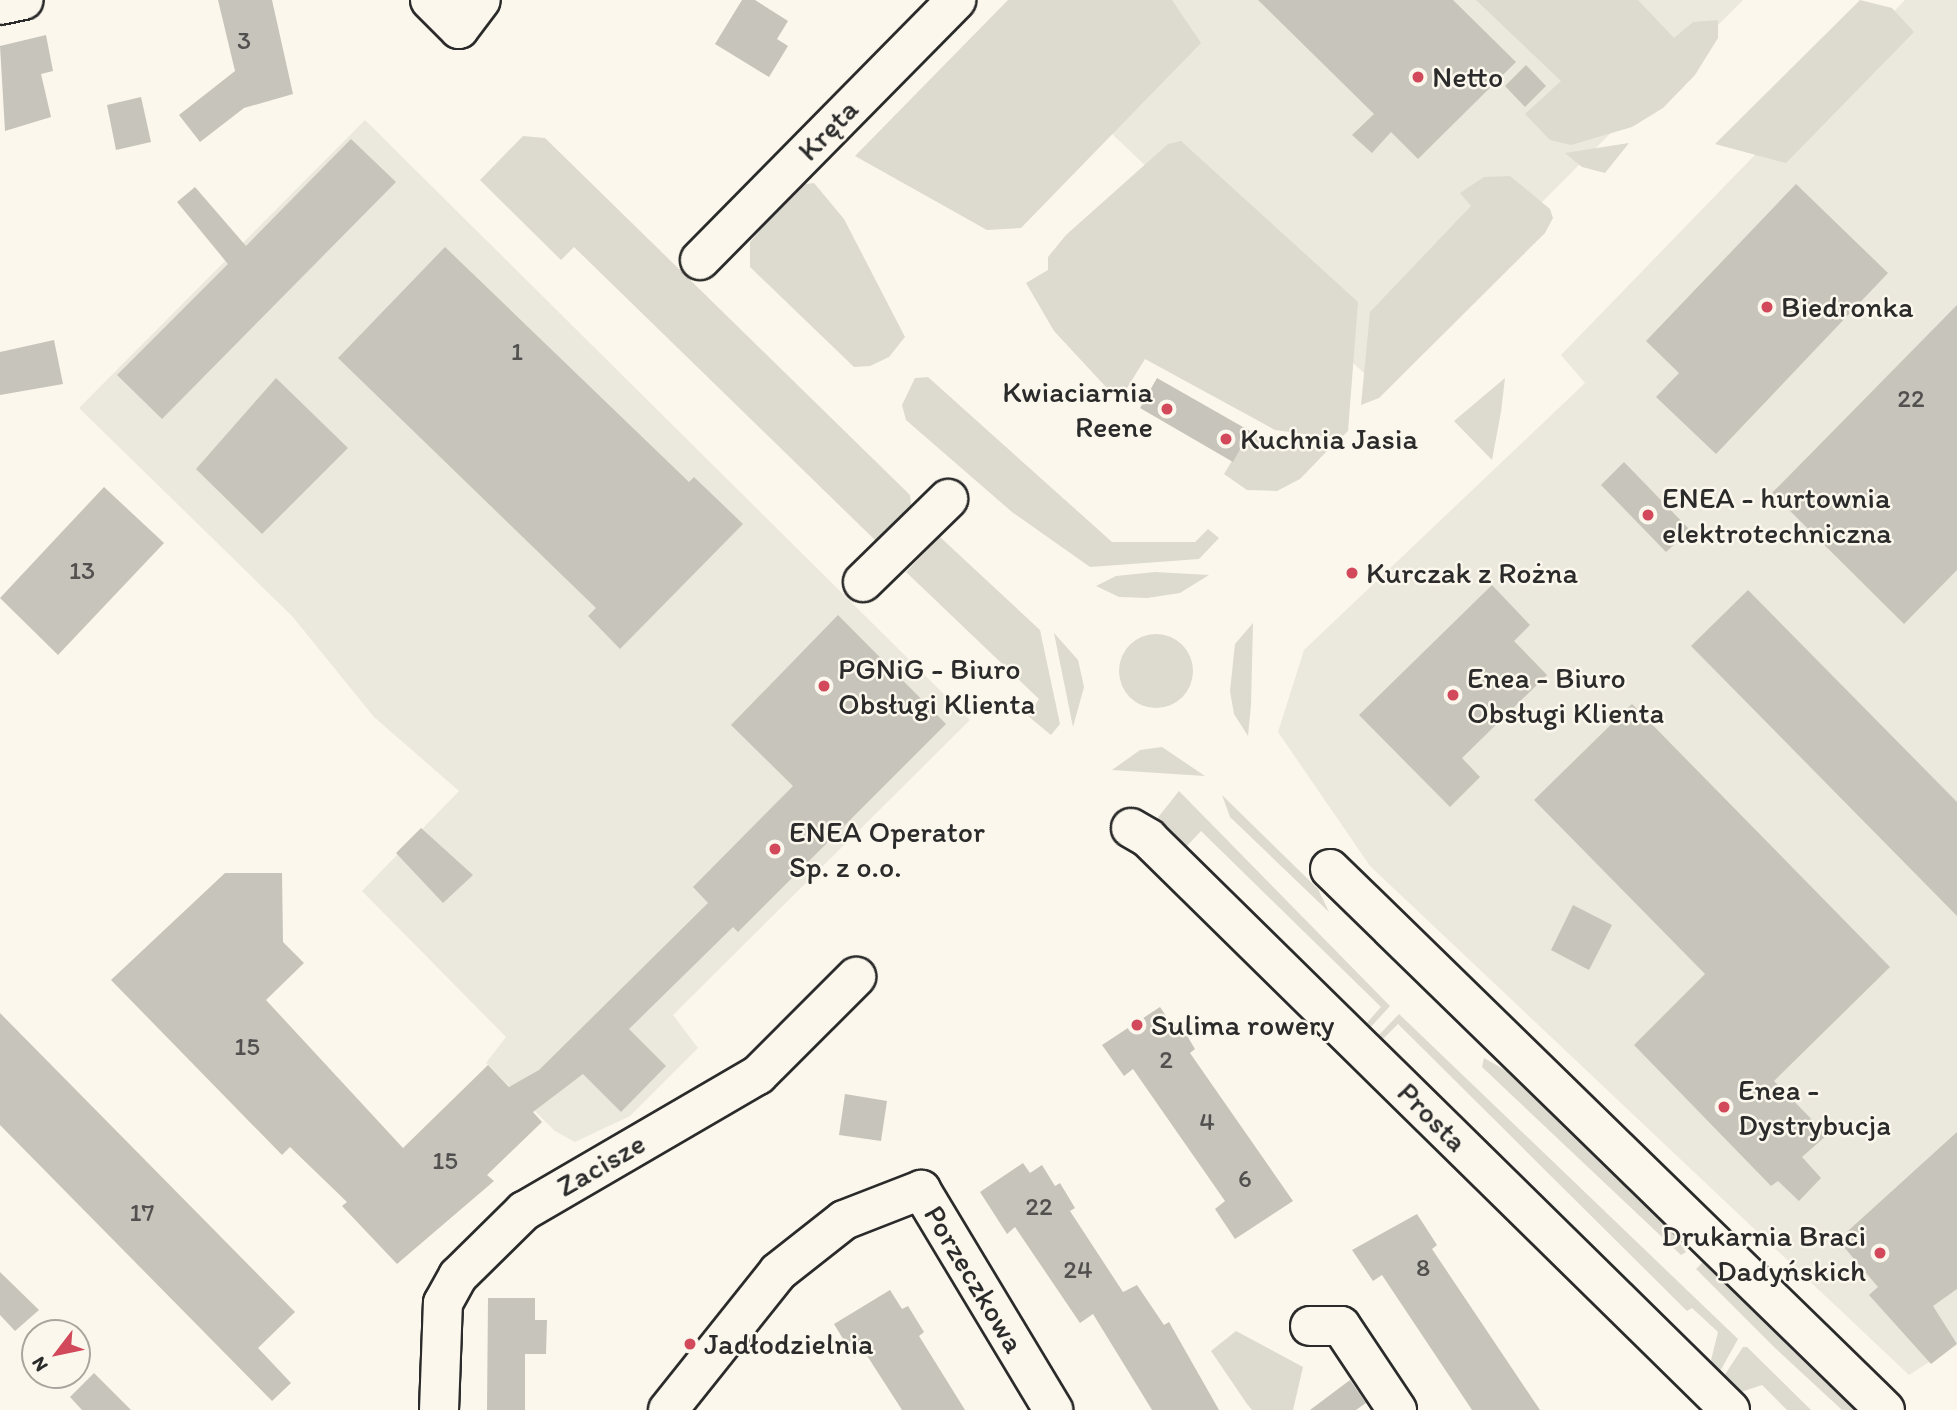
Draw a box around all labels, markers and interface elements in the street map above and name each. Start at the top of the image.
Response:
house number: 3 [237,25,251,57]
place label: Netto [1432,59,1503,95]
marker: Netto [1410,69,1426,85]
street label: Kręta [790,92,866,168]
place label: Biedronka [1781,289,1914,325]
marker: Biedronka [1759,299,1775,315]
house number: 1 [511,336,523,368]
place label: Kwiaciarnia Reene [1002,374,1153,444]
house number: 22 [1897,383,1925,415]
marker: Kwiaciarnia Reene [1159,401,1175,417]
place label: Kuchnia Jasia [1240,421,1418,457]
marker: Kuchnia Jasia [1218,431,1234,447]
place label: ENEA - hurtownia elektrotechniczna [1662,480,1892,550]
marker: ENEA - hurtownia elektrotechniczna [1640,507,1656,523]
house number: 13 [69,555,95,587]
place label: Kurczak z Rożna [1366,555,1577,591]
marker: Kurczak z Rożna [1344,565,1360,581]
place label: PGNiG - Biuro Obsługi Klienta [838,651,1036,722]
place label: Enea - Biuro Obsługi Klienta [1467,660,1665,730]
marker: PGNiG - Biuro Obsługi Klienta [816,678,832,694]
marker: Enea - Biuro Obsługi Klienta [1445,687,1461,703]
place label: ENEA Operator Sp. z o.o. [789,814,985,884]
marker: ENEA Operator Sp. z o.o. [767,841,783,857]
place label: Sulima rowery [1151,1007,1335,1043]
marker: Sulima rowery [1129,1017,1145,1033]
house number: 15 [234,1031,260,1063]
house number: 2 [1159,1044,1173,1076]
place label: Enea - Dystrybucja [1738,1072,1891,1142]
street label: Prosta [1390,1075,1474,1159]
marker: Enea - Dystrybucja [1716,1099,1732,1115]
house number: 4 [1199,1106,1215,1138]
street label: Zacisze [550,1125,652,1205]
house number: 15 [432,1145,458,1177]
house number: 6 [1238,1163,1252,1195]
house number: 22 [1025,1191,1053,1223]
house number: 17 [130,1197,154,1229]
street label: Porzeczkowa [916,1199,1032,1359]
place label: Drukarnia Braci Dadyńskich [1660,1218,1866,1288]
marker: Drukarnia Braci Dadyńskich [1872,1245,1888,1261]
house number: 8 [1416,1252,1430,1284]
house number: 24 [1063,1254,1093,1286]
north arrow [21,1319,91,1389]
place label: Jadłodzielnia [704,1326,874,1362]
marker: Jadłodzielnia [682,1336,698,1352]
text: N [26,1353,53,1376]

